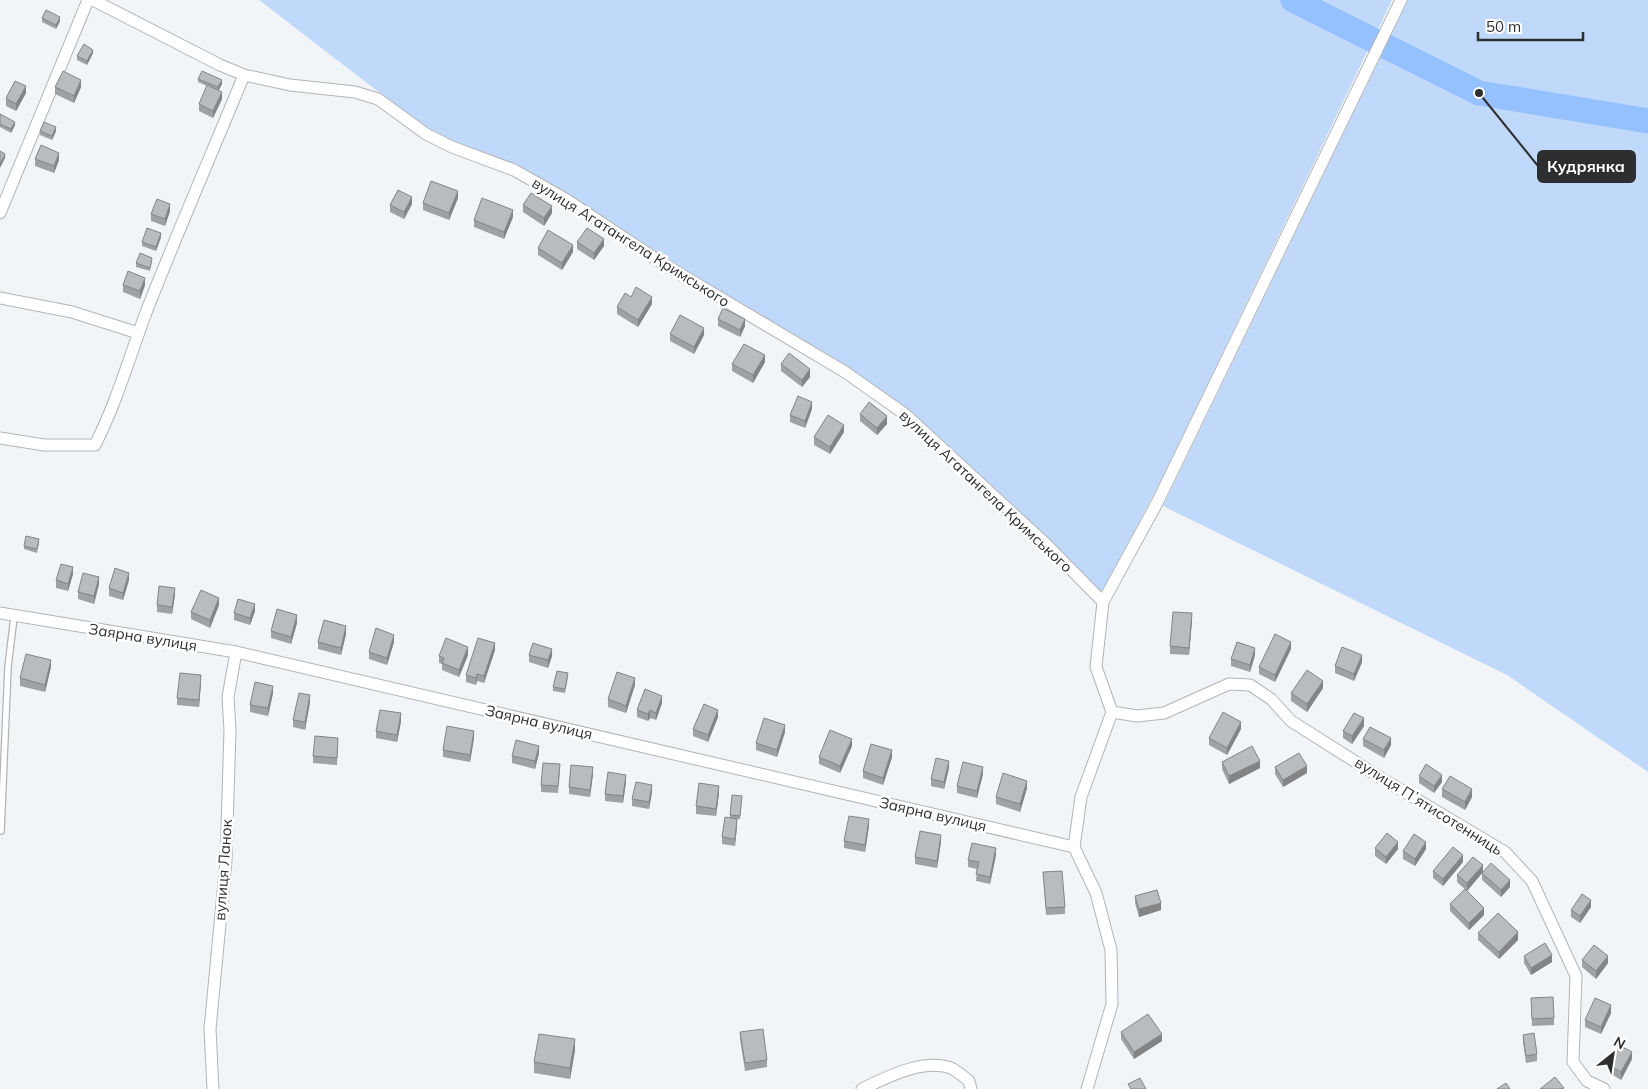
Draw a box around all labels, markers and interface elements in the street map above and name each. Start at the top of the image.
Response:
scale bar [1478,10,1583,42]
text: 50 m [1486,17,1521,36]
callout: Кудрянка [1538,151,1635,182]
text: Кудрянка [1547,156,1625,176]
street label: вулиця Агатангела Кримського [529,173,733,311]
street label: вулиця Агатангела Кримського [896,406,1076,576]
street label: Заярна вулиця [87,619,199,655]
street label: Заярна вулиця [484,700,594,744]
street label: вулиця Пʼятисотенниць [1351,753,1507,859]
street label: Заярна вулиця [878,792,988,836]
street label: вулиця Ланок [210,818,236,921]
north arrow [1588,1029,1638,1079]
text: N [1610,1032,1629,1053]

